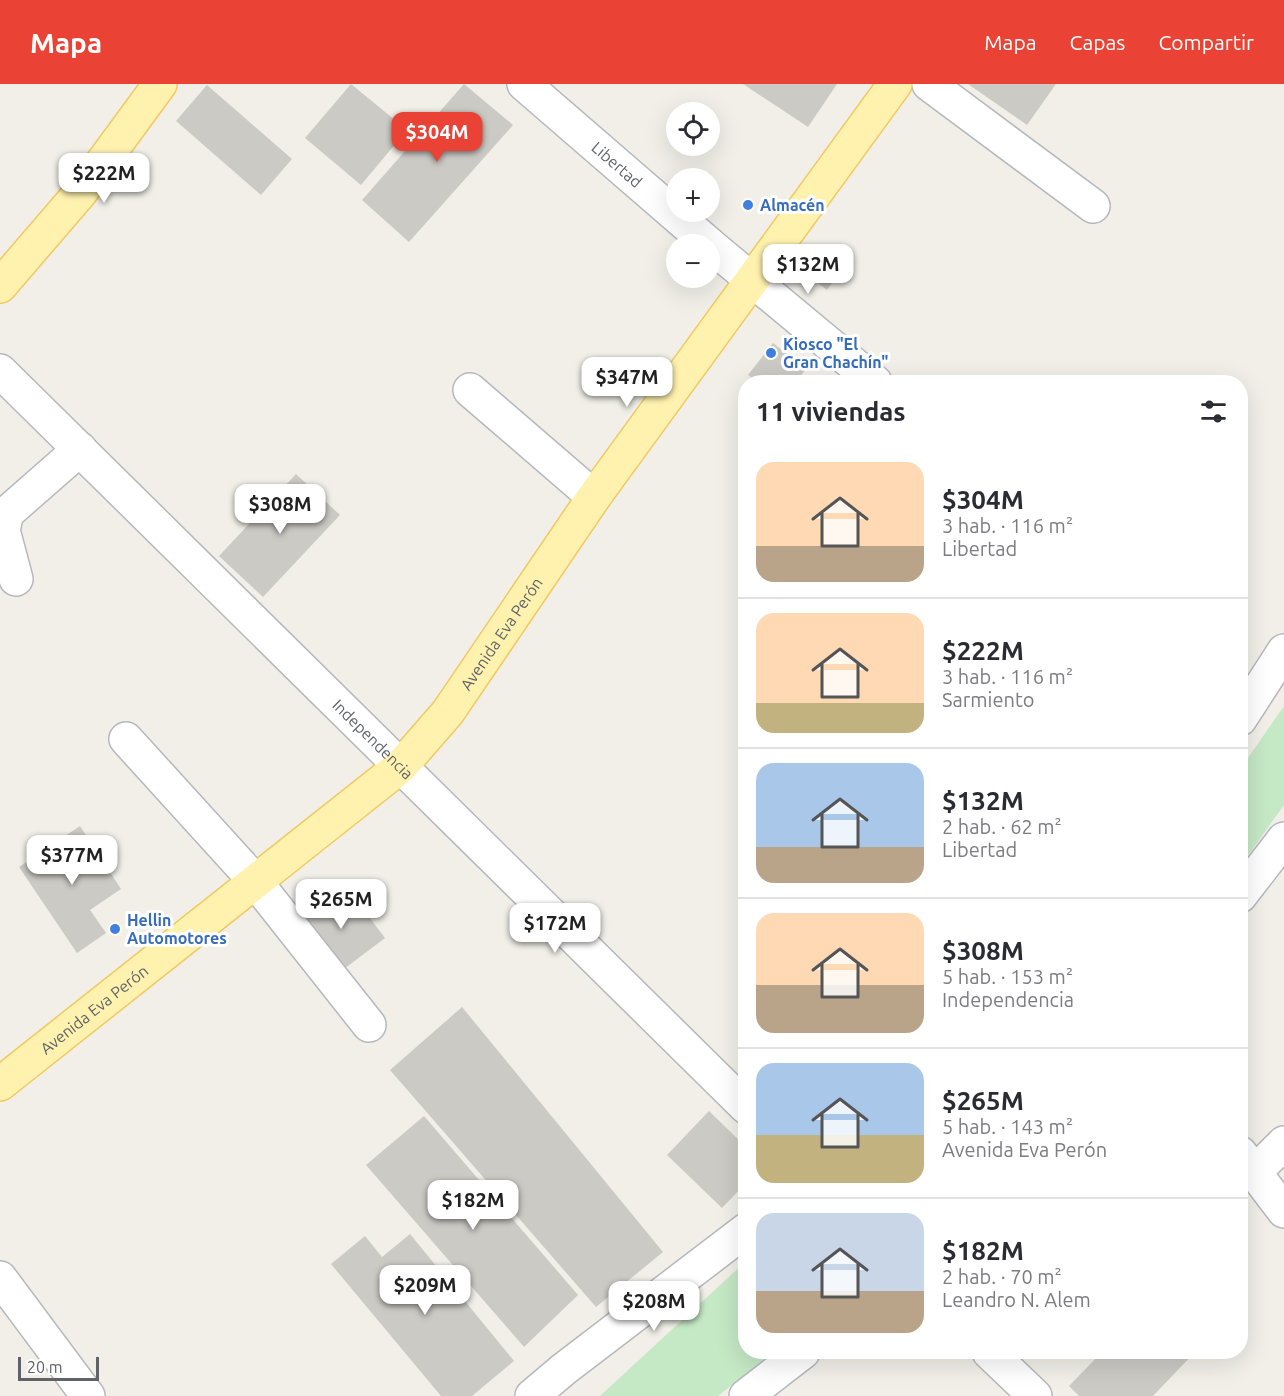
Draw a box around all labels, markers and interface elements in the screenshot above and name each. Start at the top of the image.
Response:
text: Mapa [30,27,102,58]
text: Mapa [984,30,1036,54]
text: Capas [1069,30,1125,54]
text: Compartir [1158,30,1254,54]
map controls [666,102,720,288]
button: locate [666,102,720,156]
pin: $304M [395,112,479,163]
text: $304M [406,120,468,143]
street label: Libertad [588,138,646,191]
pin: $222M [62,153,146,204]
text: $222M [73,161,135,184]
button: + [666,168,720,222]
place label: Almacén [760,196,825,214]
marker: Almacén [741,198,755,212]
button: − [666,234,720,288]
pin: $132M [766,244,850,295]
text: $132M [777,252,839,275]
place label: Kiosco "El Gran Chachín" [783,335,889,371]
marker: Kiosco "El Gran Chachín" [764,346,778,360]
pin: $347M [585,357,669,408]
text: $347M [596,365,658,388]
icon: filters [1197,395,1230,428]
text: 11 viviendas [756,397,906,426]
pin: $308M [238,484,322,535]
text: $304M [942,485,1024,514]
icon: home [804,486,876,558]
text: $308M [249,492,311,515]
text: 3 hab. · 116 m² [942,514,1073,537]
text: Libertad [942,537,1017,560]
street label: Avenida Eva Perón [457,574,546,694]
text: $222M [942,636,1024,665]
icon: home [804,637,876,709]
text: 3 hab. · 116 m² [942,665,1073,688]
text: Sarmiento [942,688,1034,711]
street label: Independencia [329,695,417,783]
text: $132M [942,786,1024,815]
icon: home [804,787,876,859]
text: 2 hab. · 62 m² [942,815,1062,838]
pin: $377M [30,835,114,886]
text: Libertad [942,838,1017,861]
text: $377M [41,843,103,866]
pin: $265M [299,879,383,930]
text: $265M [310,887,372,910]
pin: $172M [513,903,597,954]
place label: Hellin Automotores [127,911,227,947]
text: $172M [524,911,586,934]
marker: Hellin Automotores [108,922,122,936]
text: $308M [942,936,1024,965]
icon: home [804,937,876,1009]
street label: Avenida Eva Perón [37,961,151,1058]
text: 5 hab. · 153 m² [942,965,1073,988]
text: Independencia [942,988,1074,1011]
text: $265M [942,1086,1024,1115]
icon: home [804,1087,876,1159]
text: 5 hab. · 143 m² [942,1115,1073,1138]
text: Avenida Eva Perón [942,1138,1107,1161]
pin: $182M [431,1180,515,1231]
text: $182M [442,1188,504,1211]
text: $182M [942,1236,1024,1265]
icon: home [804,1237,876,1309]
pin: $209M [383,1265,467,1316]
text: 2 hab. · 70 m² [942,1265,1062,1288]
text: $209M [394,1273,456,1296]
pin: $208M [612,1281,696,1332]
text: Leandro N. Alem [942,1288,1091,1311]
text: $208M [623,1289,685,1312]
scale bar [18,1354,99,1382]
text: 20 m [27,1358,63,1376]

